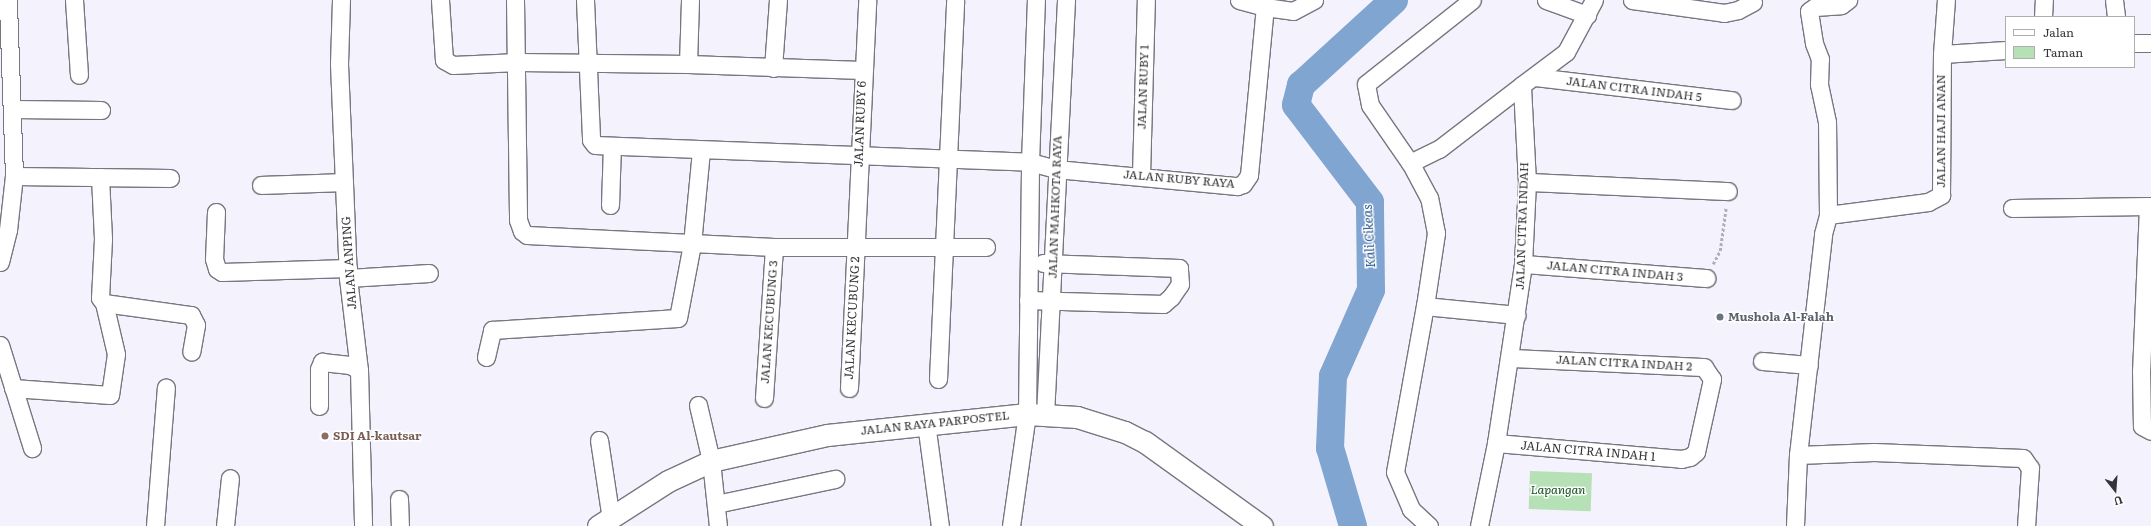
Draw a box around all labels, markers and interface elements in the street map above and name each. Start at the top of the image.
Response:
legend [2005,16,2135,68]
text: Jalan [2043,23,2074,41]
text: Taman [2043,43,2083,61]
street label: JALAN RUBY 1 [1134,44,1152,130]
street label: JALAN CITRA INDAH 5 [1565,74,1703,104]
street label: JALAN HAJI ANAN [1934,74,1948,188]
street label: JALAN RUBY 6 [851,81,869,167]
street label: JALAN MAHKOTA RAYA [1045,135,1065,279]
street label: JALAN CITRA INDAH [1513,162,1531,290]
street label: JALAN RUBY RAYA [1123,167,1235,191]
water label: Kali Cikeas [1360,204,1378,268]
street label: JALAN ANPING [339,216,359,310]
street label: JALAN KECUBUNG 2 [842,256,862,380]
street label: JALAN CITRA INDAH 3 [1546,258,1684,284]
street label: JALAN KECUBUNG 3 [758,260,780,384]
place label: Mushola Al-Falah [1728,310,1834,324]
marker: Mushola Al-Falah [1715,312,1725,322]
street label: JALAN CITRA INDAH 2 [1555,352,1693,374]
street label: JALAN RAYA PARPOSTEL [860,408,1010,438]
place label: SDI Al-kautsar [333,429,421,443]
marker: SDI Al-kautsar [320,431,330,441]
street label: JALAN CITRA INDAH 1 [1520,438,1656,464]
north arrow [2095,470,2135,510]
park label: Lapangan [1531,483,1585,497]
text: U [2112,493,2125,510]

